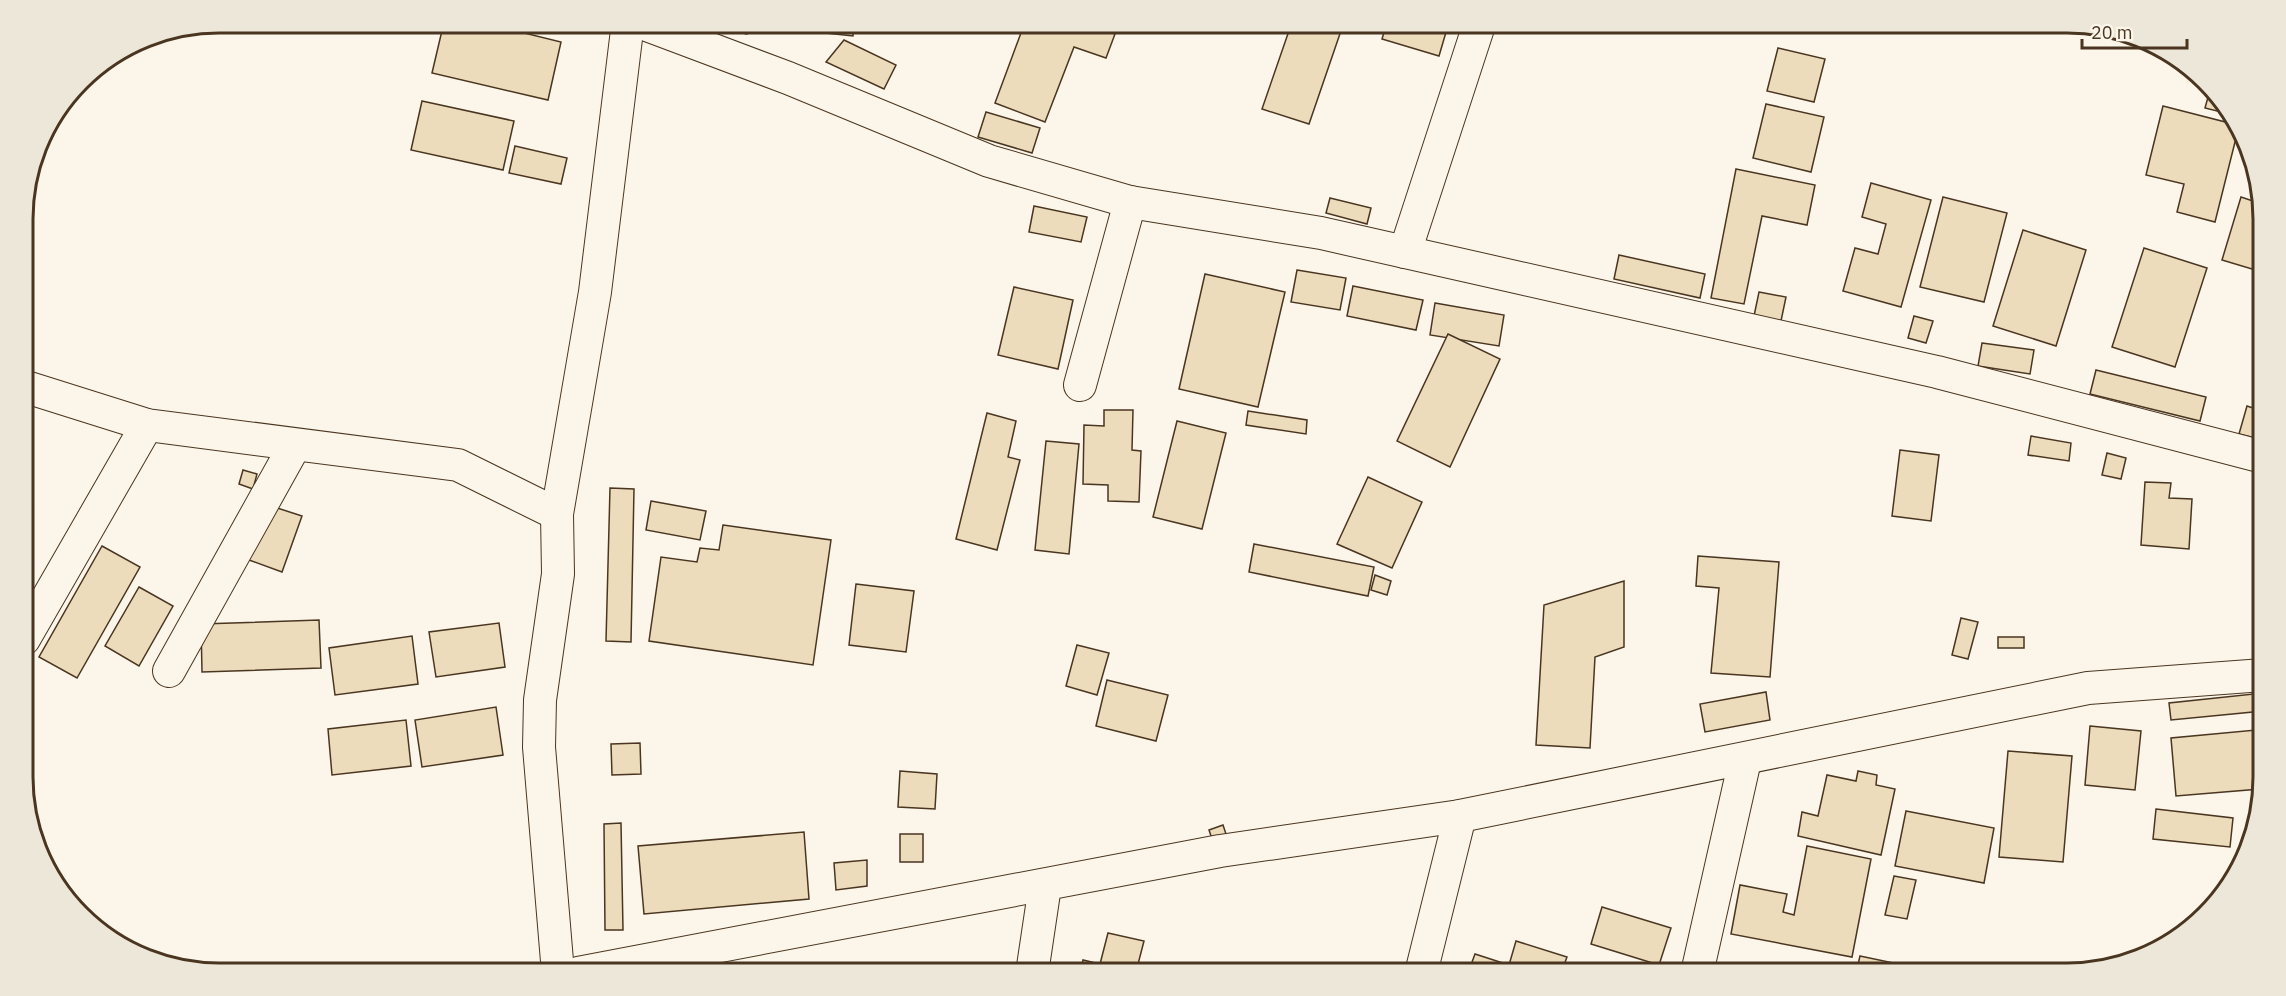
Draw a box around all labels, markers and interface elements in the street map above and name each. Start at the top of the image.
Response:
scale bar [2082,12,2187,50]
text: 20 m [2091,21,2133,44]

